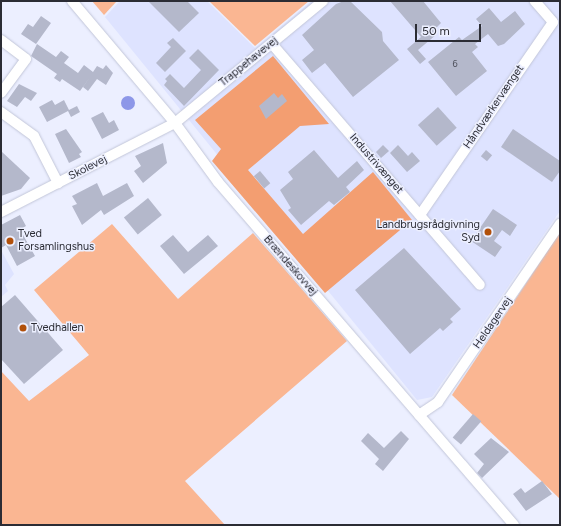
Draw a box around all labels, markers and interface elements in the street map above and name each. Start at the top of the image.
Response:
scale bar [417,16,483,42]
text: 50 m [422,24,450,38]
street label: Trappehavevej [217,34,281,90]
house number: 6 [452,59,458,69]
street label: Håndværkervænget [461,63,527,151]
street label: Industrivænget [346,131,406,197]
street label: Skolevej [67,153,109,183]
place label: Landbrugsrådgivning Syd [376,219,480,245]
marker: Landbrugsrådgivning Syd [483,227,493,237]
place label: Tved Forsamlingshus [18,228,94,254]
street label: Brændeskovvej [260,233,320,299]
marker: Tved Forsamlingshus [5,236,15,246]
street label: Heldagervej [471,295,515,351]
place label: Tvedhallen [31,321,84,335]
marker: Tvedhallen [18,323,28,333]

